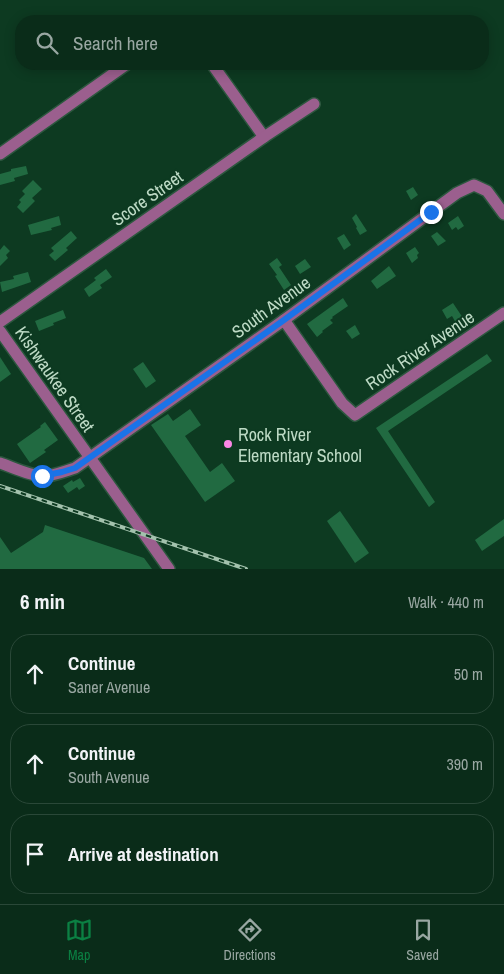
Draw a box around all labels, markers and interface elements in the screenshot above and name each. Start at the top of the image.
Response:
search box [15,15,489,70]
icon: search [33,29,61,57]
text: Search here [73,30,158,56]
street label: Score Street [106,164,188,232]
route end [420,201,443,224]
street label: South Avenue [227,270,315,344]
street label: Rock River Avenue [361,304,479,396]
street label: Kishwaukee Street [9,321,101,437]
place label: Rock River Elementary School [238,422,362,468]
marker: Rock River Elementary School [222,438,234,450]
route start [31,465,54,488]
text: 6 min [20,587,65,616]
text: Walk · 440 m [408,591,484,613]
text: Continue [68,650,136,676]
icon: ahead [21,660,49,688]
text: 50 m [454,663,483,685]
text: Saner Avenue [68,676,150,698]
text: Continue [68,740,136,766]
icon: ahead [21,750,49,778]
text: 390 m [447,753,483,775]
text: South Avenue [68,766,150,788]
icon: arrive [21,840,49,868]
text: Arrive at destination [68,841,219,867]
tab: Map [65,916,93,964]
tab: Directions [224,916,276,964]
tab: Saved [406,916,439,964]

